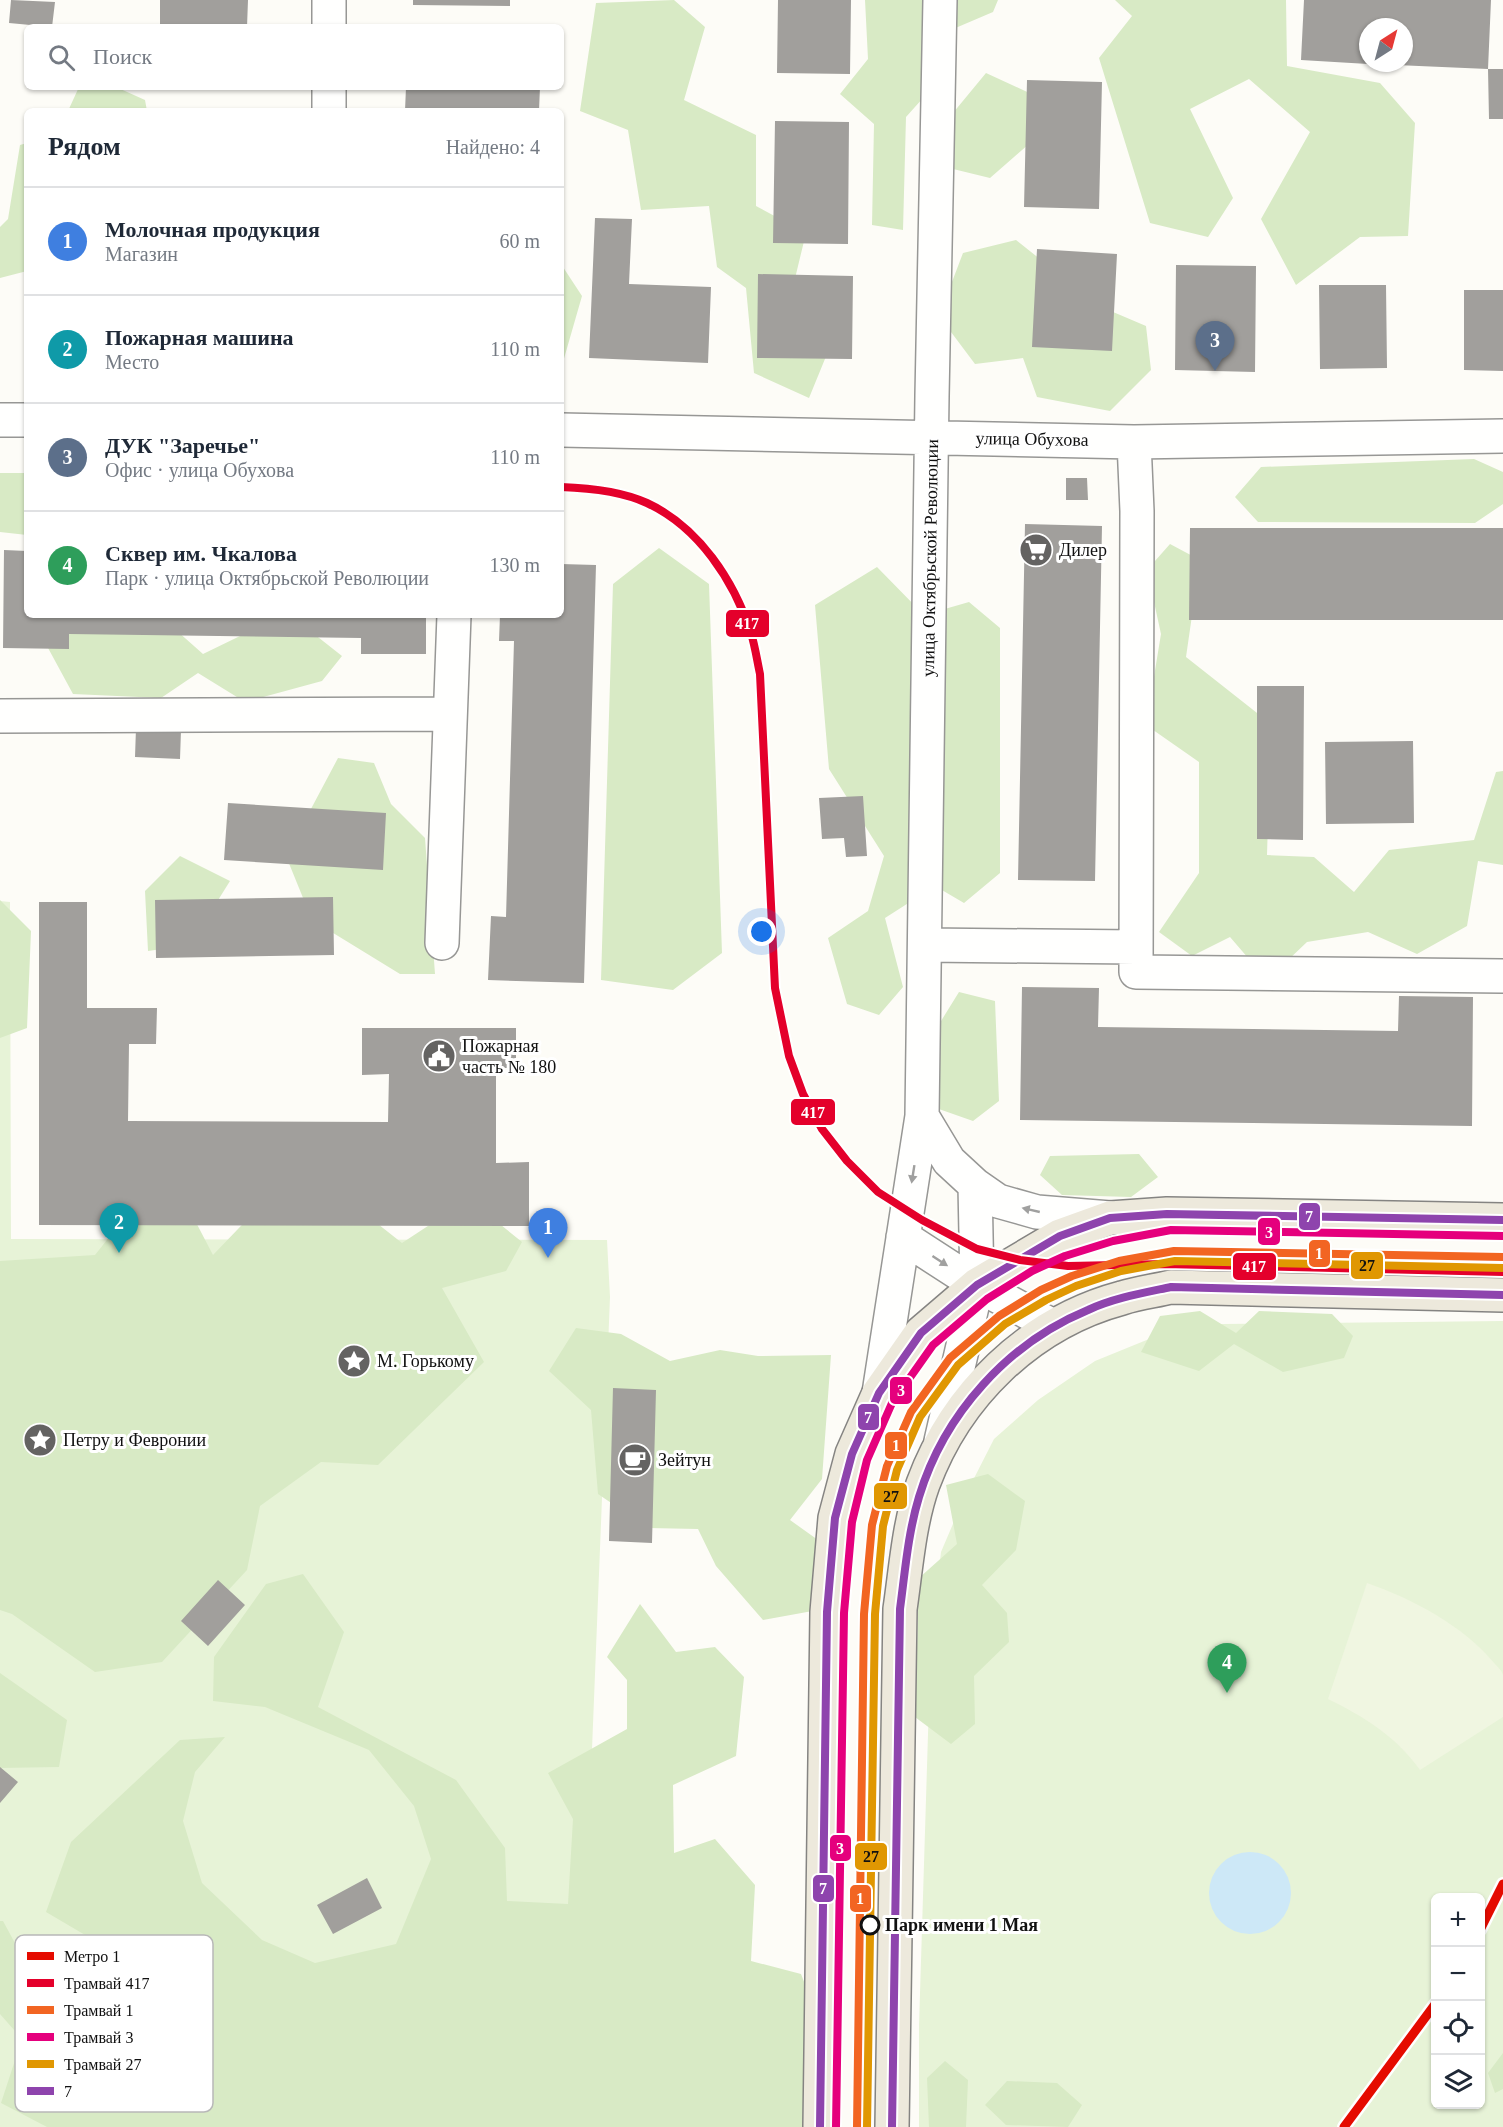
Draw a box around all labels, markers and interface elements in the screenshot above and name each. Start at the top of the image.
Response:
north arrow [1359,18,1413,72]
search box [24,24,564,90]
icon: search [45,41,78,74]
text: Поиск [93,44,152,69]
text: Рядом [48,132,121,161]
text: Найдено: 4 [446,136,540,158]
text: Молочная продукция [105,217,320,242]
text: 1 [63,230,73,252]
text: 60 m [499,230,540,252]
text: Магазин [105,243,178,265]
pin: 3 [1196,322,1234,371]
text: Пожарная машина [105,325,294,350]
text: 2 [63,338,73,360]
text: 110 m [490,338,540,360]
text: Место [105,351,159,373]
street label: улица Обухова [975,428,1089,450]
text: ДУК "Заречье" [105,433,260,458]
street label: улица Октябрьской Революции [918,439,942,677]
text: 3 [63,446,73,468]
text: 110 m [490,446,540,468]
text: Офис · улица Обухова [105,459,294,481]
supermarket icon: Дилер [1018,532,1054,568]
place label: Дилер [1059,540,1107,560]
text: Сквер им. Чкалова [105,541,297,566]
text: 4 [63,554,73,576]
text: 130 m [489,554,540,576]
text: Парк · улица Октябрьской Революции [105,567,429,589]
line badge: 417 [725,609,770,638]
text: 417 [735,615,759,632]
your location [747,917,776,946]
place label: Пожарная часть № 180 [462,1036,556,1077]
public building icon: Пожарная часть № 180 [421,1038,457,1074]
line badge: 417 [790,1098,836,1126]
text: 417 [801,1104,825,1121]
one-way arrow [908,1164,917,1183]
line badge: 7 [1298,1202,1321,1231]
pin: 2 [100,1204,138,1253]
one-way arrow [1022,1204,1040,1214]
pin: 1 [528,1208,568,1258]
text: 7 [1305,1208,1313,1225]
line badge: 3 [1257,1217,1281,1246]
text: 3 [1265,1224,1273,1241]
line badge: 1 [1308,1239,1331,1268]
text: 1 [1315,1245,1323,1262]
line badge: 27 [1350,1251,1384,1280]
line badge: 417 [1232,1252,1277,1281]
one-way arrow [932,1255,948,1266]
text: 27 [1359,1257,1375,1274]
text: 417 [1242,1258,1266,1275]
place icon: М. Горькому [336,1343,372,1379]
place label: М. Горькому [377,1351,474,1371]
line badge: 3 [889,1376,913,1405]
text: 3 [897,1382,905,1399]
line badge: 7 [857,1403,880,1431]
text: 7 [864,1409,872,1426]
place icon: Петру и Февронии [22,1422,58,1458]
place label: Петру и Февронии [63,1430,206,1450]
line badge: 1 [884,1431,908,1460]
text: 1 [892,1437,900,1454]
cafe icon: Зейтун [617,1442,653,1478]
place label: Зейтун [658,1450,711,1470]
line badge: 27 [873,1482,908,1510]
text: 27 [883,1488,899,1505]
pin: 4 [1208,1644,1246,1693]
line badge: 3 [829,1834,852,1862]
text: 3 [836,1840,844,1857]
line badge: 27 [854,1842,888,1871]
text: 27 [863,1848,879,1865]
line badge: 7 [812,1874,835,1903]
text: 7 [819,1880,827,1897]
line badge: 1 [849,1884,872,1913]
text: 1 [856,1890,864,1907]
map controls [1431,1893,1485,2109]
button: + [1431,1893,1485,1947]
marker: Парк имени 1 Мая [860,1915,880,1935]
place label: Парк имени 1 Мая [885,1915,1038,1935]
legend [15,1935,213,2112]
button: − [1431,1947,1485,2001]
text: Метро 1 [64,1948,120,1966]
text: Трамвай 417 [64,1975,149,1993]
button: locate [1431,2001,1485,2055]
text: Трамвай 1 [64,2002,133,2020]
text: Трамвай 3 [64,2029,133,2047]
button: layers [1431,2055,1485,2109]
text: Трамвай 27 [64,2056,141,2074]
text: 7 [64,2083,72,2100]

